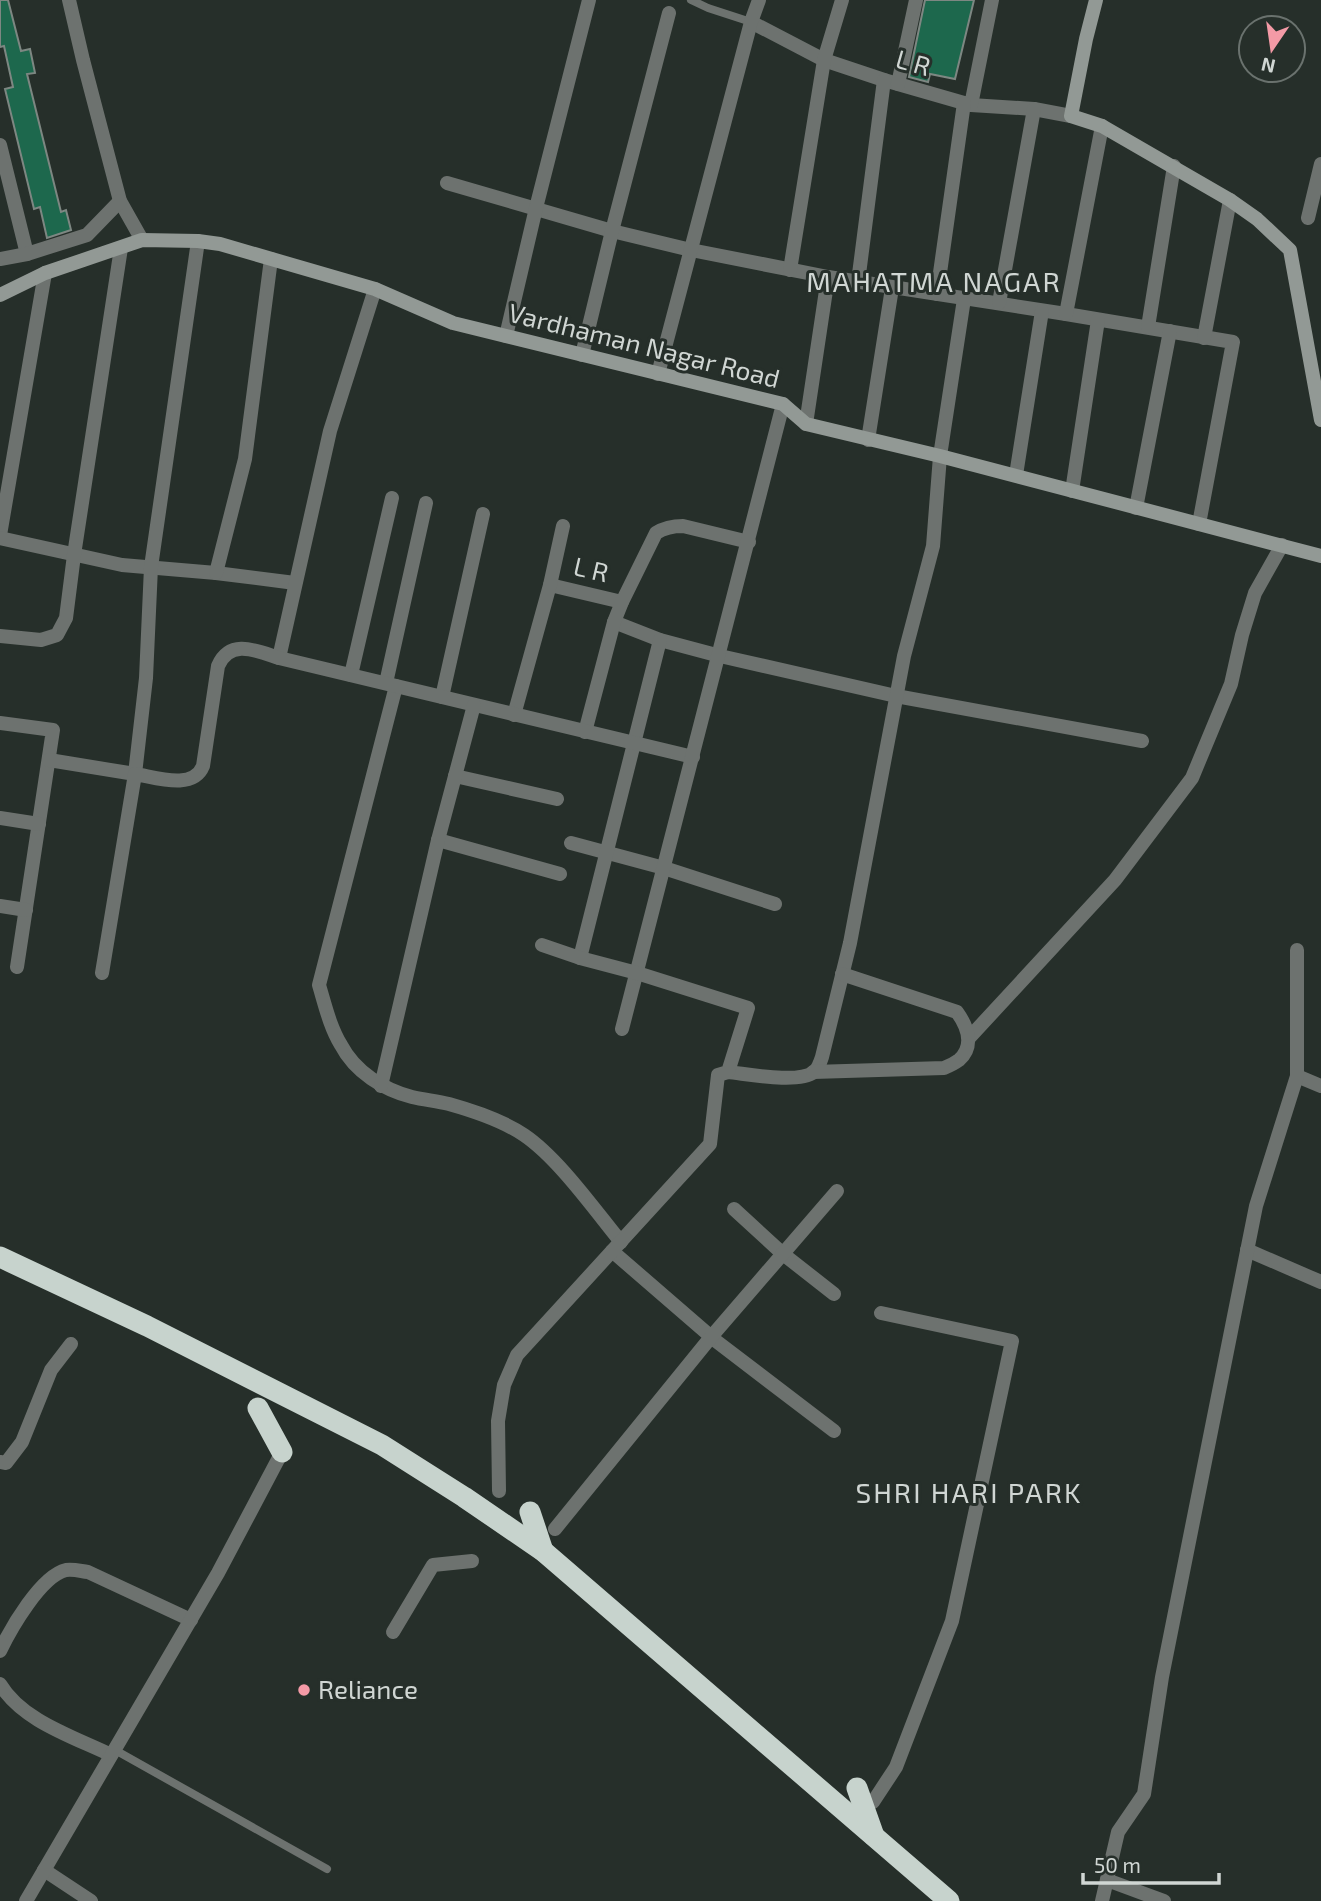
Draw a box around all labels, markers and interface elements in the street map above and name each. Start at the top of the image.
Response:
north arrow [1237,14,1307,84]
street label: L R [892,42,934,81]
text: N [1259,53,1277,79]
district label: MAHATMA NAGAR [806,264,1062,298]
street label: Vardhaman Nagar Road [505,296,783,393]
street label: L R [571,550,612,588]
district label: SHRI HARI PARK [855,1475,1083,1509]
place label: Reliance [318,1673,418,1704]
marker: Reliance [296,1682,312,1698]
scale bar [1083,1842,1220,1886]
text: 50 m [1094,1852,1141,1877]

